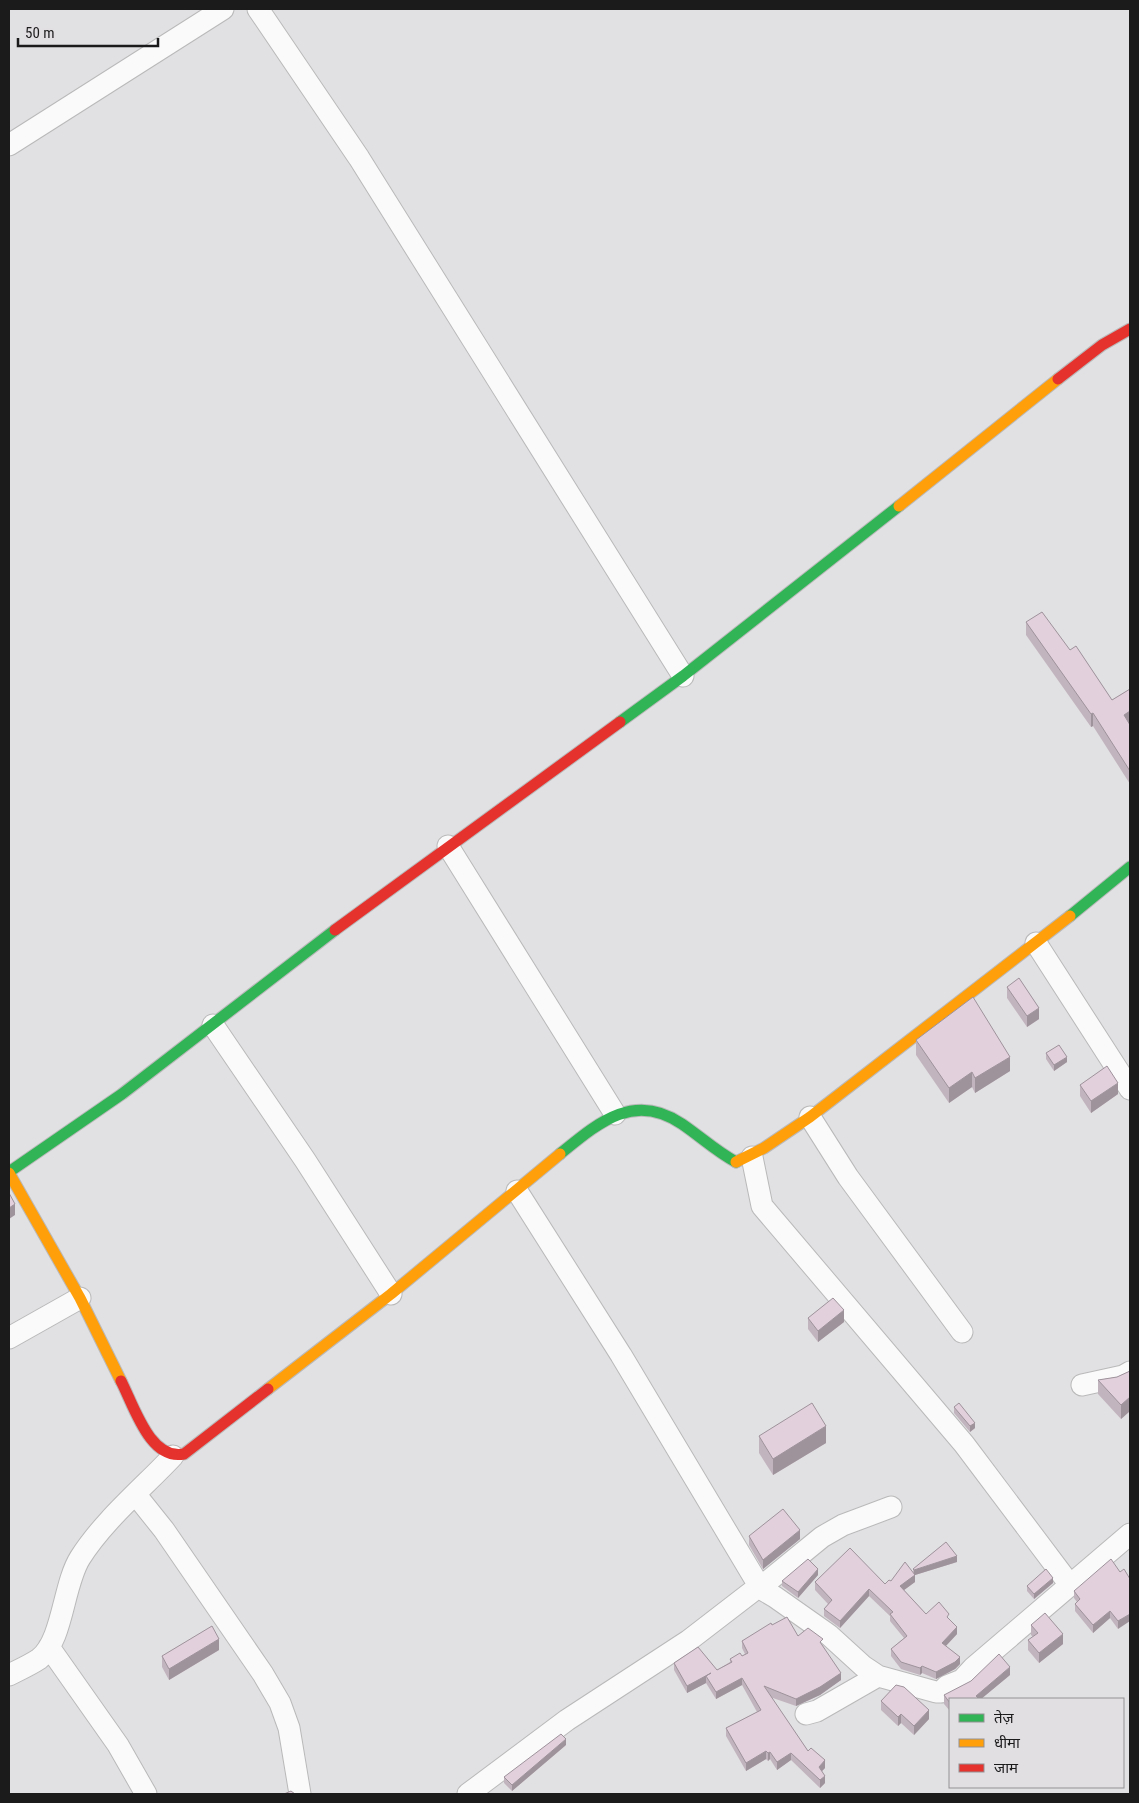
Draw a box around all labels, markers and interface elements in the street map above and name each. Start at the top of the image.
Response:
scale bar [18,15,158,47]
text: 50 m [25,24,55,42]
legend [949,1698,1124,1788]
text: तेज़ [994,1709,1015,1727]
text: धीमा [994,1734,1021,1752]
text: जाम [994,1759,1019,1777]

